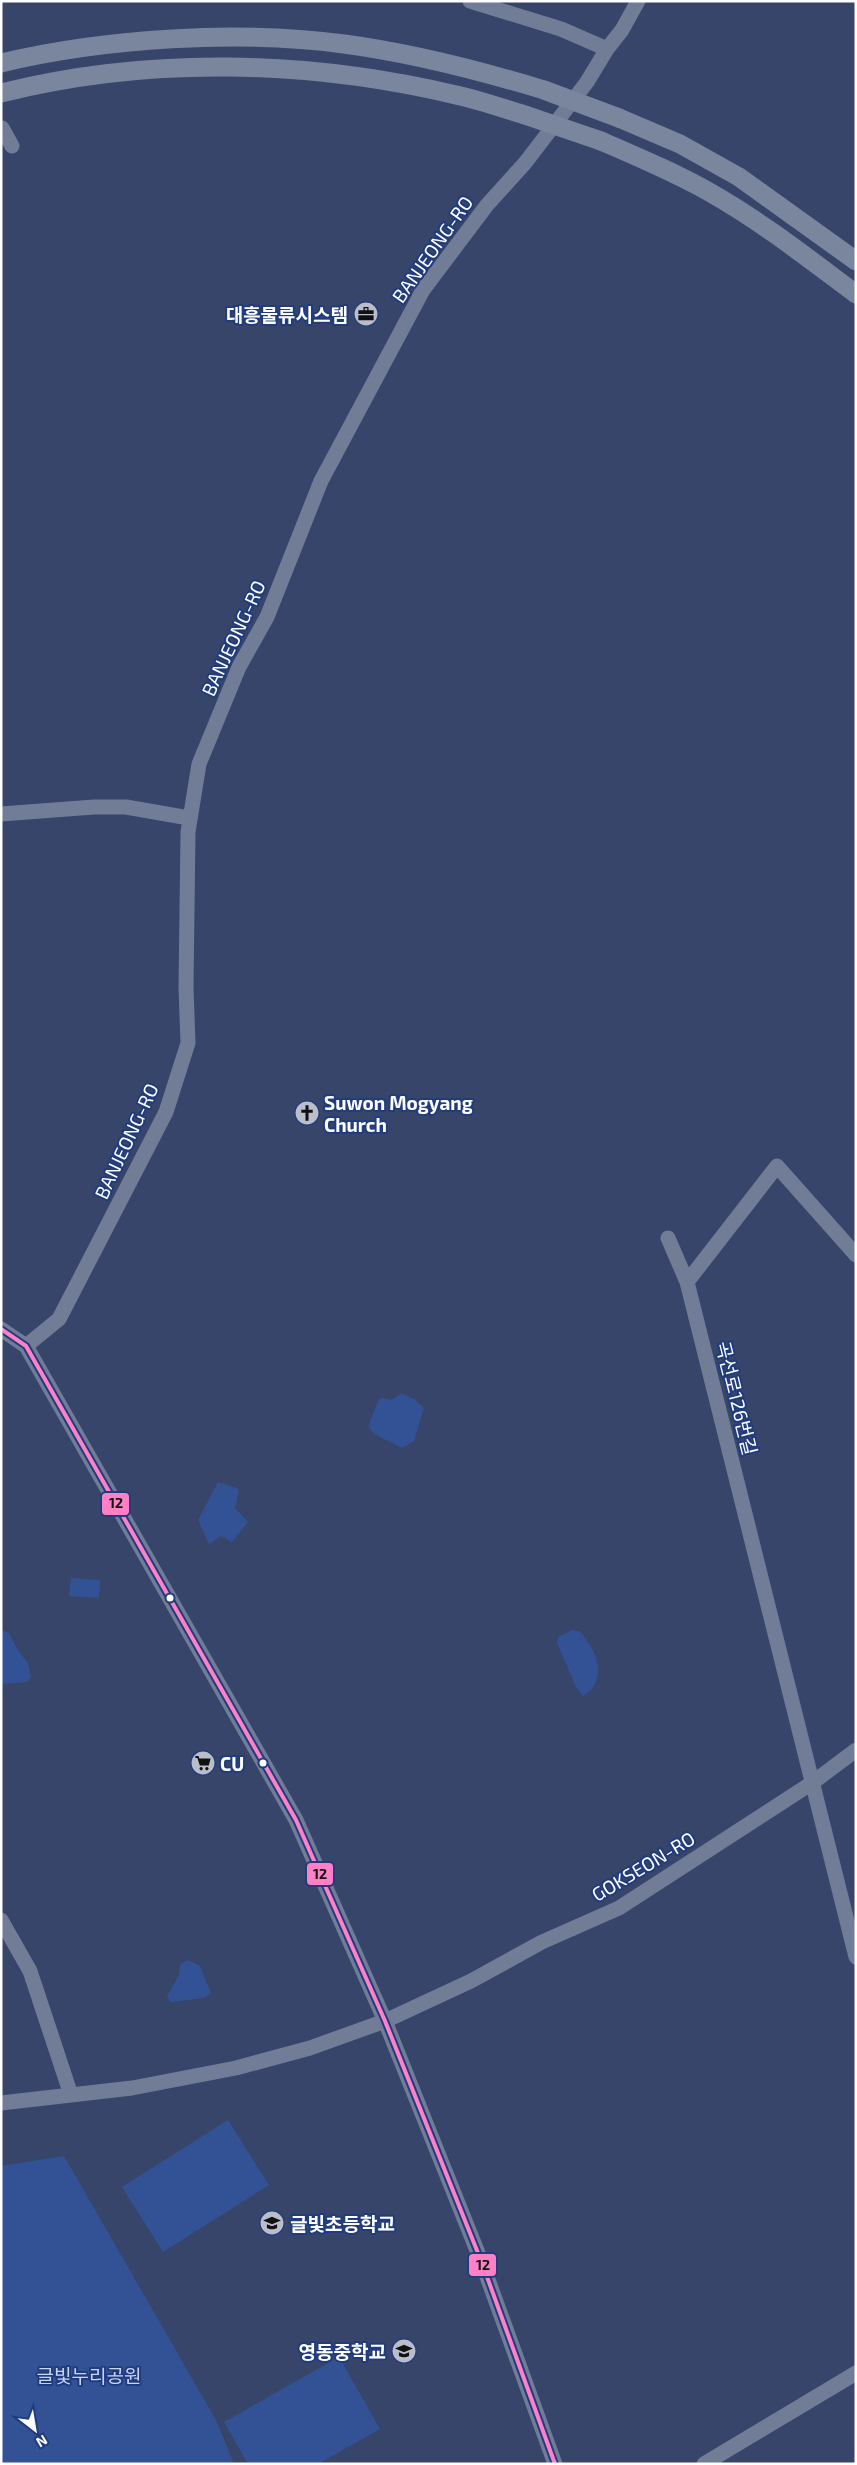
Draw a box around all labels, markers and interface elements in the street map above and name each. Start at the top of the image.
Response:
street label: BANJEONG-RO [387,191,477,307]
office icon: 대흥물류시스템 [353,301,379,327]
place label: 대흥물류시스템 [226,303,348,326]
street label: BANJEONG-RO [196,577,270,699]
street label: BANJEONG-RO [89,1080,163,1202]
place label: Suwon Mogyang Church [324,1091,473,1136]
church icon: Suwon Mogyang Church [294,1100,320,1126]
street label: 곡선로126번길 [712,1339,762,1457]
line badge: 12 [101,1492,130,1516]
text: 12 [109,1494,123,1511]
unlabelled marker [165,1593,175,1603]
supermarket icon: CU [190,1750,216,1776]
place label: CU [220,1752,244,1775]
unlabelled marker [258,1758,268,1768]
street label: GOKSEON-RO [587,1826,699,1906]
line badge: 12 [306,1862,334,1886]
text: 12 [313,1865,327,1882]
school or university icon: 글빛초등학교 [259,2210,285,2236]
place label: 글빛초등학교 [290,2212,395,2235]
line badge: 12 [468,2253,497,2277]
text: 12 [476,2256,490,2273]
school or university icon: 영동중학교 [391,2338,417,2364]
place label: 영동중학교 [299,2340,386,2363]
park label: 글빛누리공원 [37,2364,141,2387]
north arrow [10,2405,60,2455]
text: N [33,2432,51,2451]

